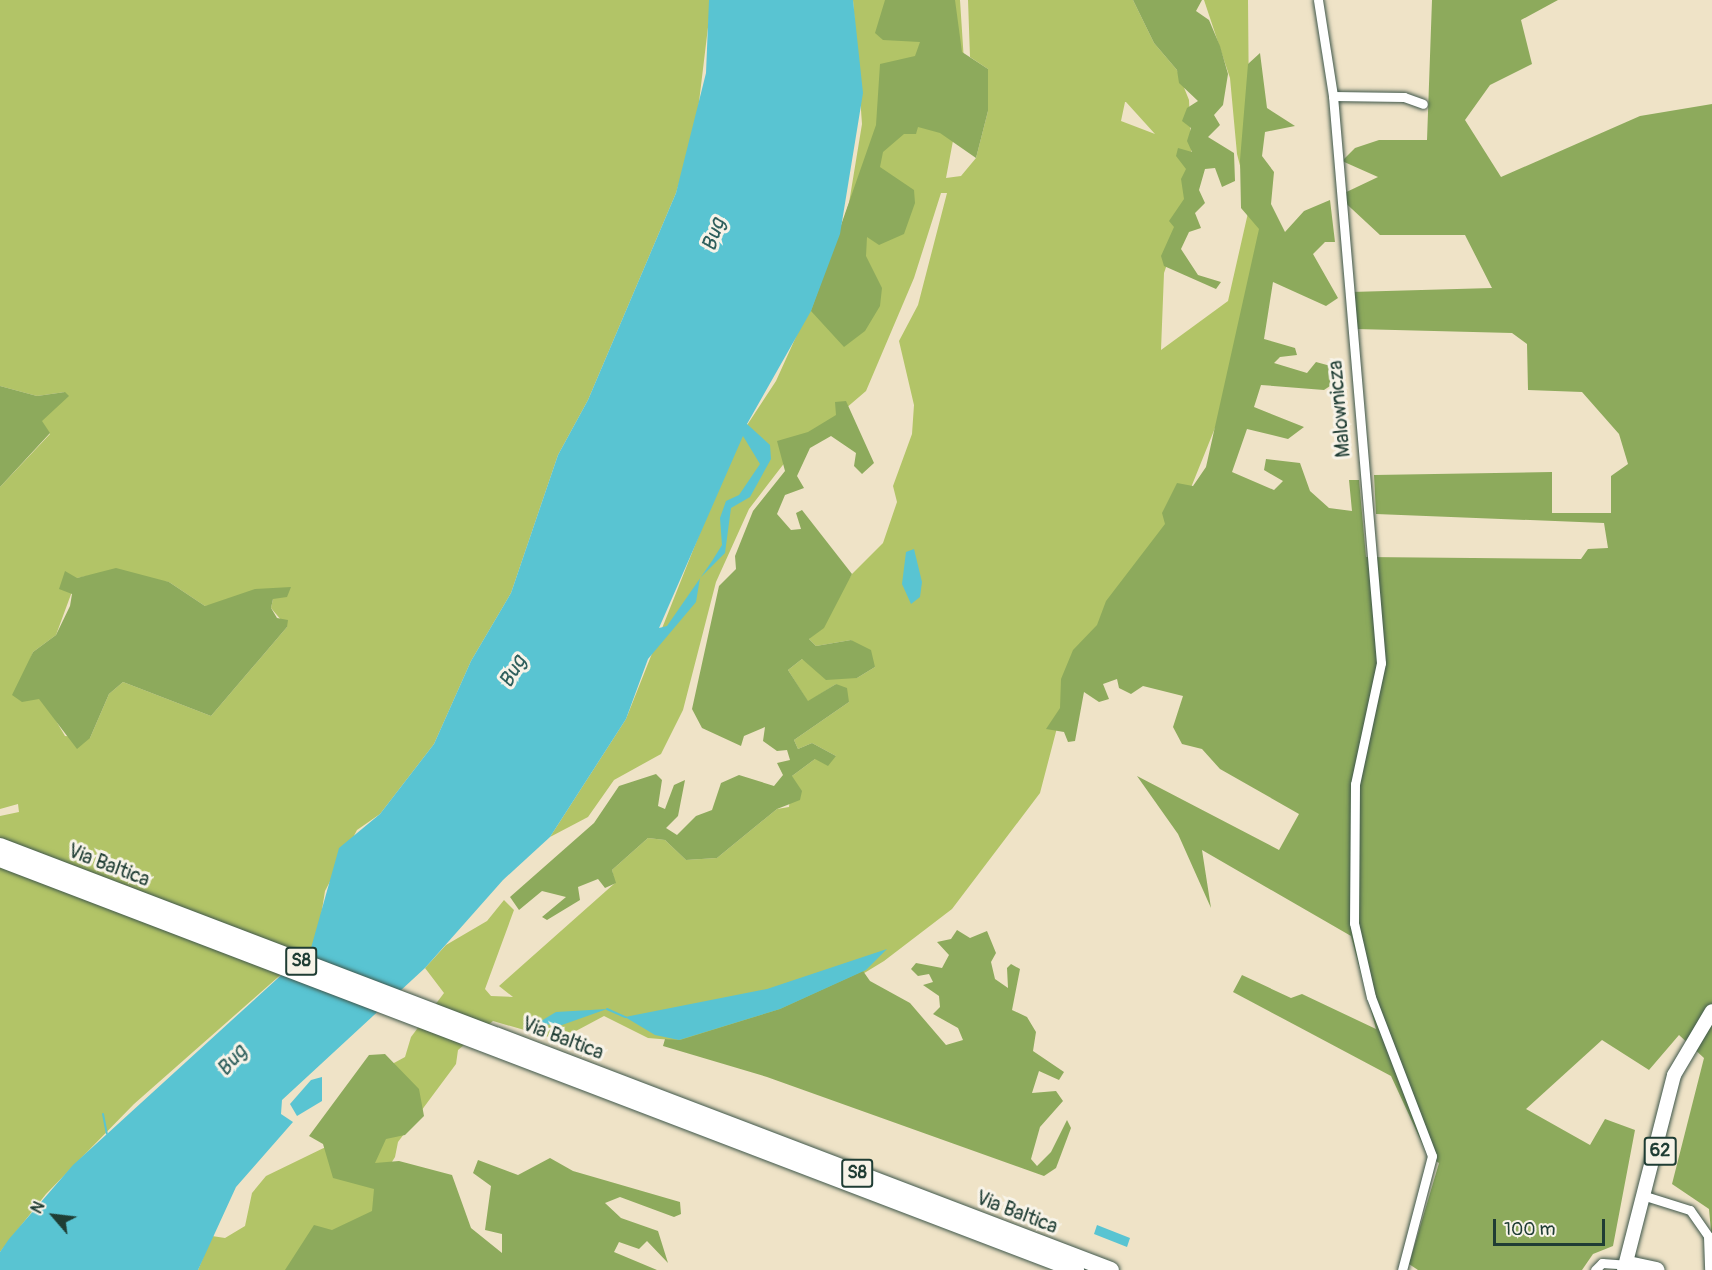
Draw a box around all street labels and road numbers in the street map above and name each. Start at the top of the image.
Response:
street label: Malownicza [1323,360,1355,458]
street label: Via Baltica [65,838,153,892]
road number: S8 [284,946,318,976]
street label: Via Baltica [519,1011,607,1065]
road number: 62 [1644,1136,1676,1166]
road number: S8 [840,1158,874,1188]
street label: Via Baltica [973,1185,1061,1239]

